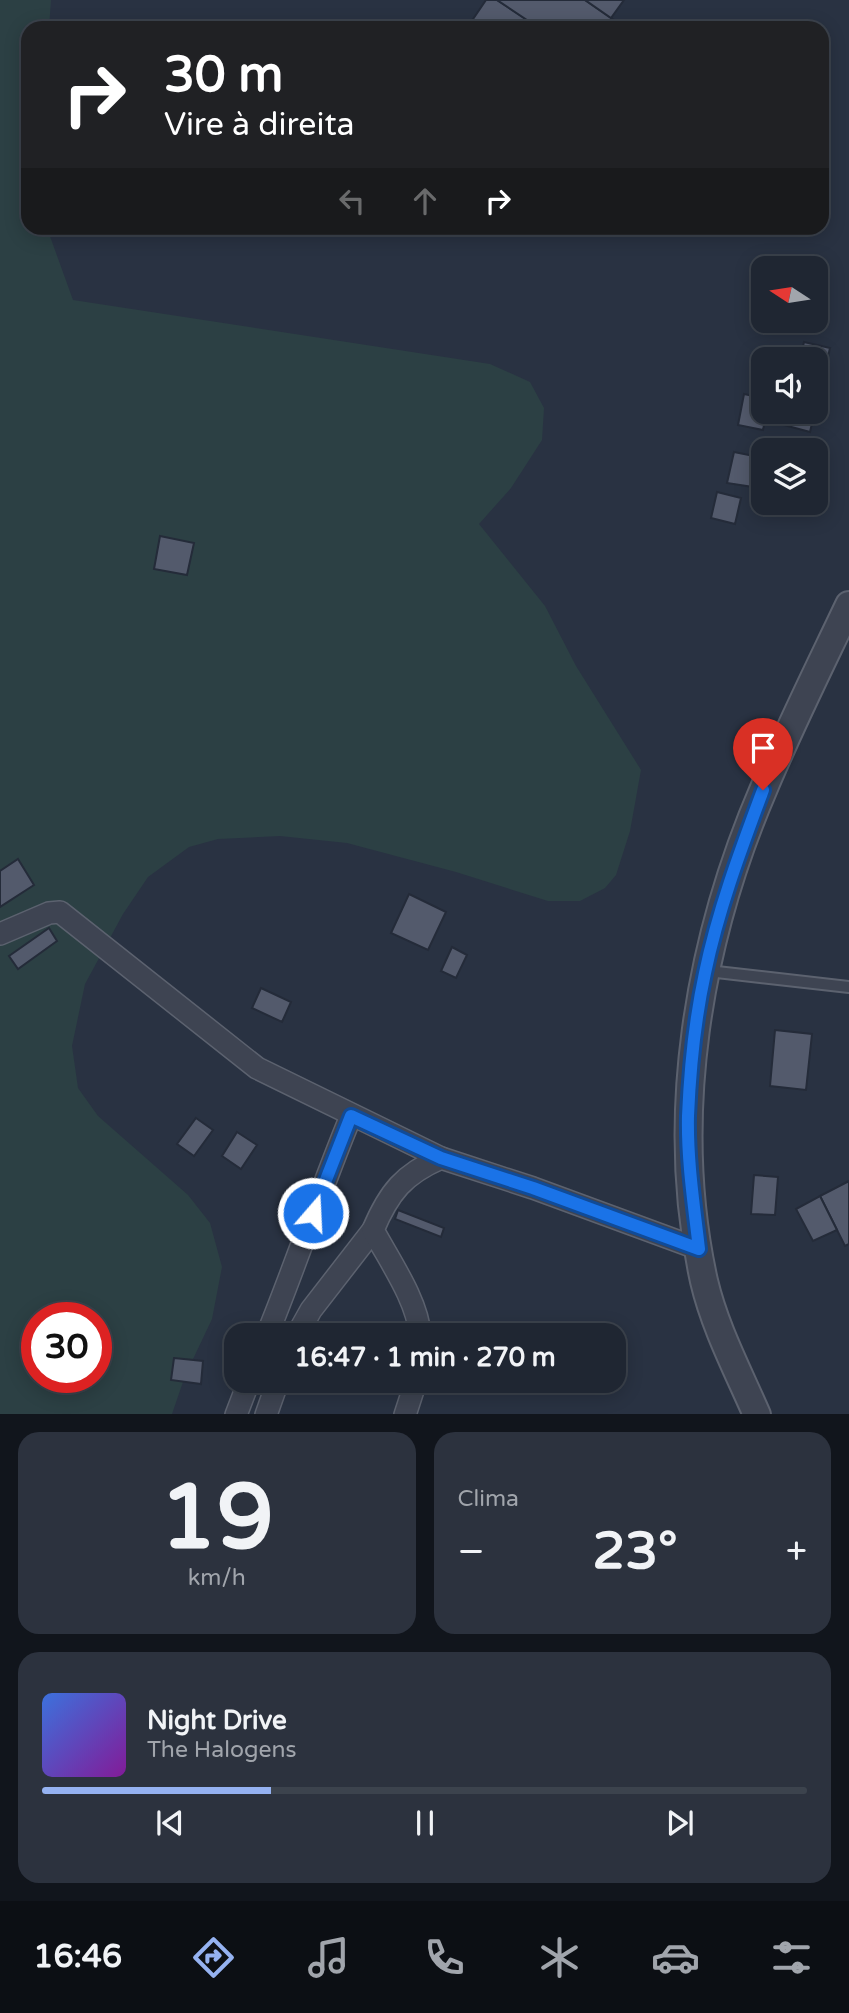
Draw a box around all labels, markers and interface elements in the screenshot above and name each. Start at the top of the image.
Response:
text: 30 m [164,46,283,105]
icon: right [49,49,140,140]
text: Vire à direita [164,106,355,144]
icon: left [333,182,371,220]
icon: ahead [406,182,444,220]
icon: right [479,182,517,220]
north arrow [751,256,828,332]
map controls [751,256,828,515]
button: sound [751,347,828,424]
button: layers [751,438,828,515]
pin [733,718,793,790]
icon: arrive [744,729,782,767]
position arrow [276,1176,350,1250]
speed limit sign: 30 [21,1302,112,1393]
text: 16:47 · 1 min · 270 m [294,1342,556,1373]
text: 19 [160,1463,274,1573]
text: Clima [458,1485,519,1513]
text: 23° [593,1520,678,1583]
text: − [458,1529,485,1575]
text: + [786,1529,807,1575]
text: km/h [188,1564,246,1592]
text: Night Drive [147,1705,287,1736]
text: The Halogens [147,1736,296,1764]
icon: previous [151,1804,189,1842]
icon: pause [406,1804,444,1842]
icon: next [661,1804,699,1842]
icon: directions [189,1933,238,1982]
icon: music [304,1933,353,1982]
icon: phone [420,1933,469,1982]
icon: climate [535,1933,584,1982]
icon: car [651,1933,700,1982]
icon: filters [767,1933,816,1982]
text: 16:46 [33,1938,122,1976]

